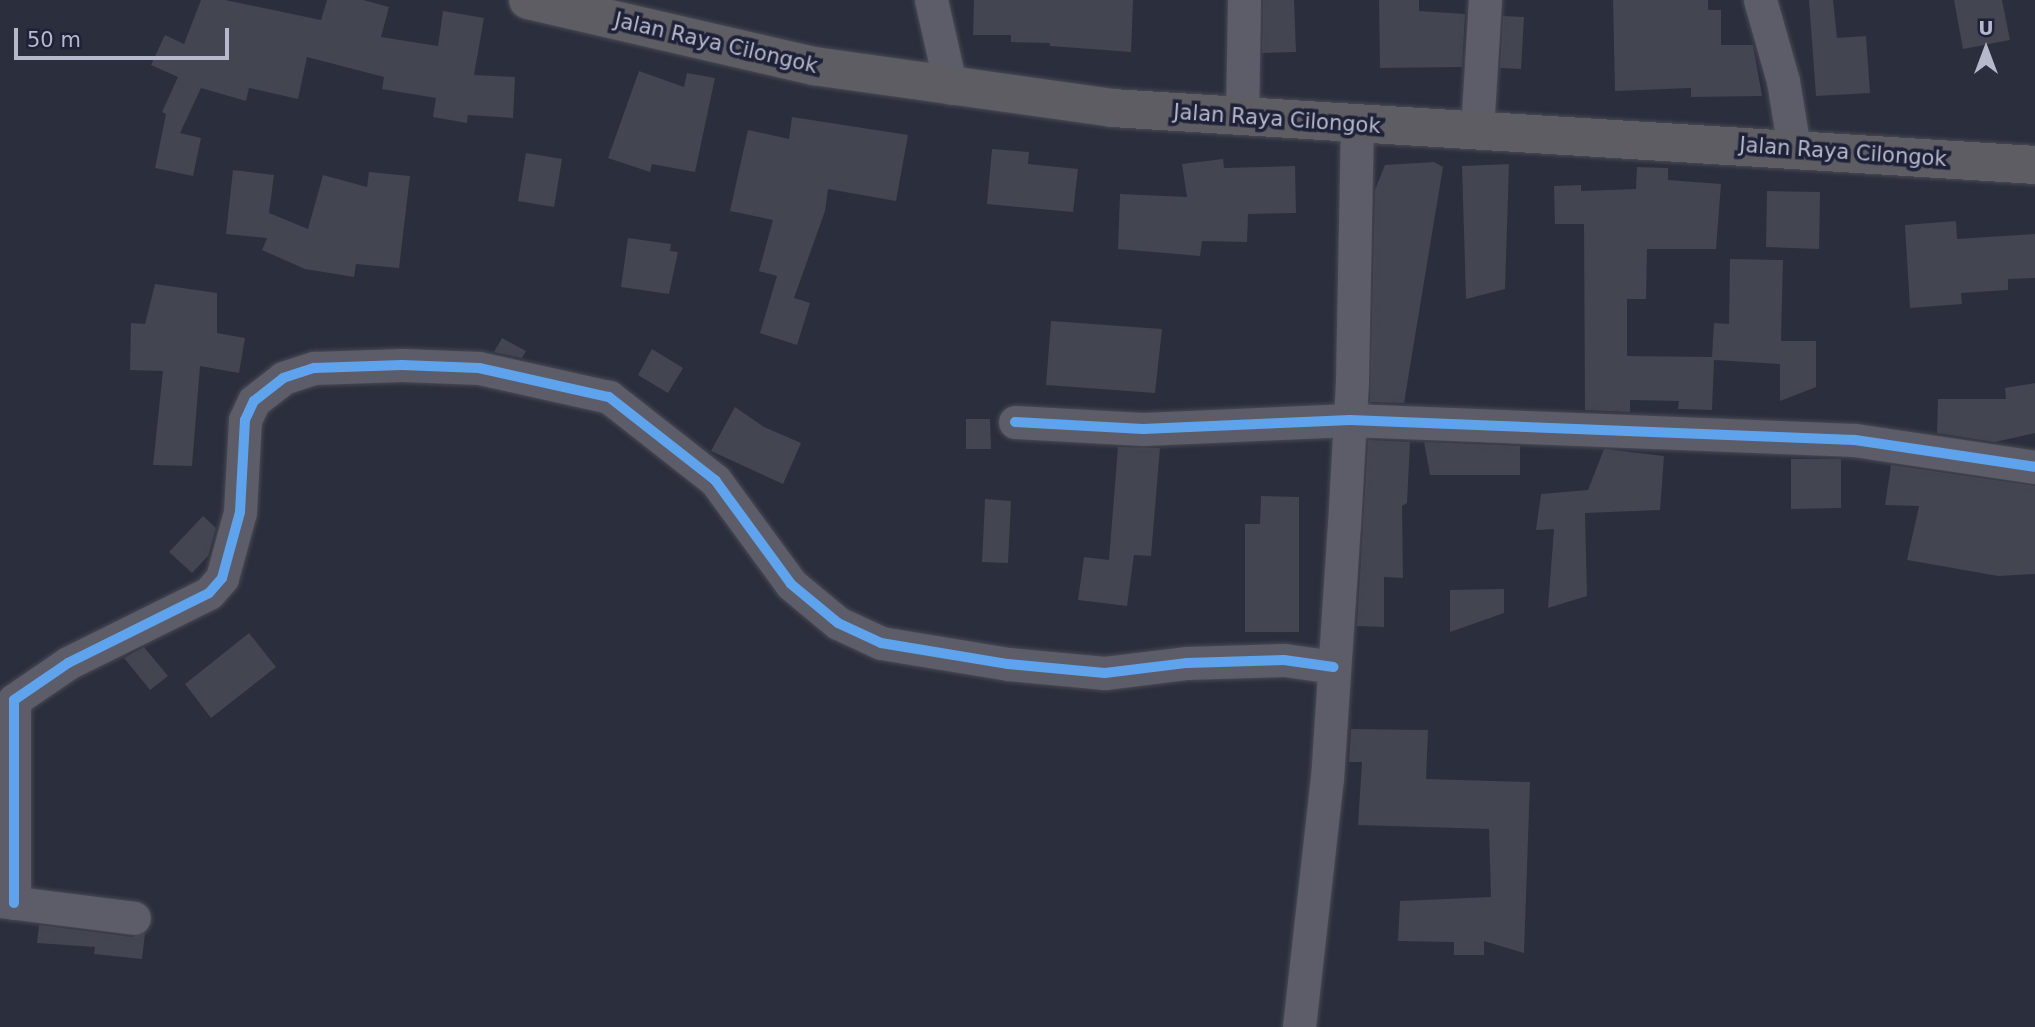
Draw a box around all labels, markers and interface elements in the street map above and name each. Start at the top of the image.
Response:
street label: Jalan Raya Cilongok [612,7,820,79]
scale bar [18,14,233,58]
north arrow [1951,14,2021,84]
text: U [1978,17,1994,39]
text: 50 m [27,28,81,52]
street label: Jalan Raya Cilongok [1173,99,1381,139]
street label: Jalan Raya Cilongok [1739,132,1947,172]

